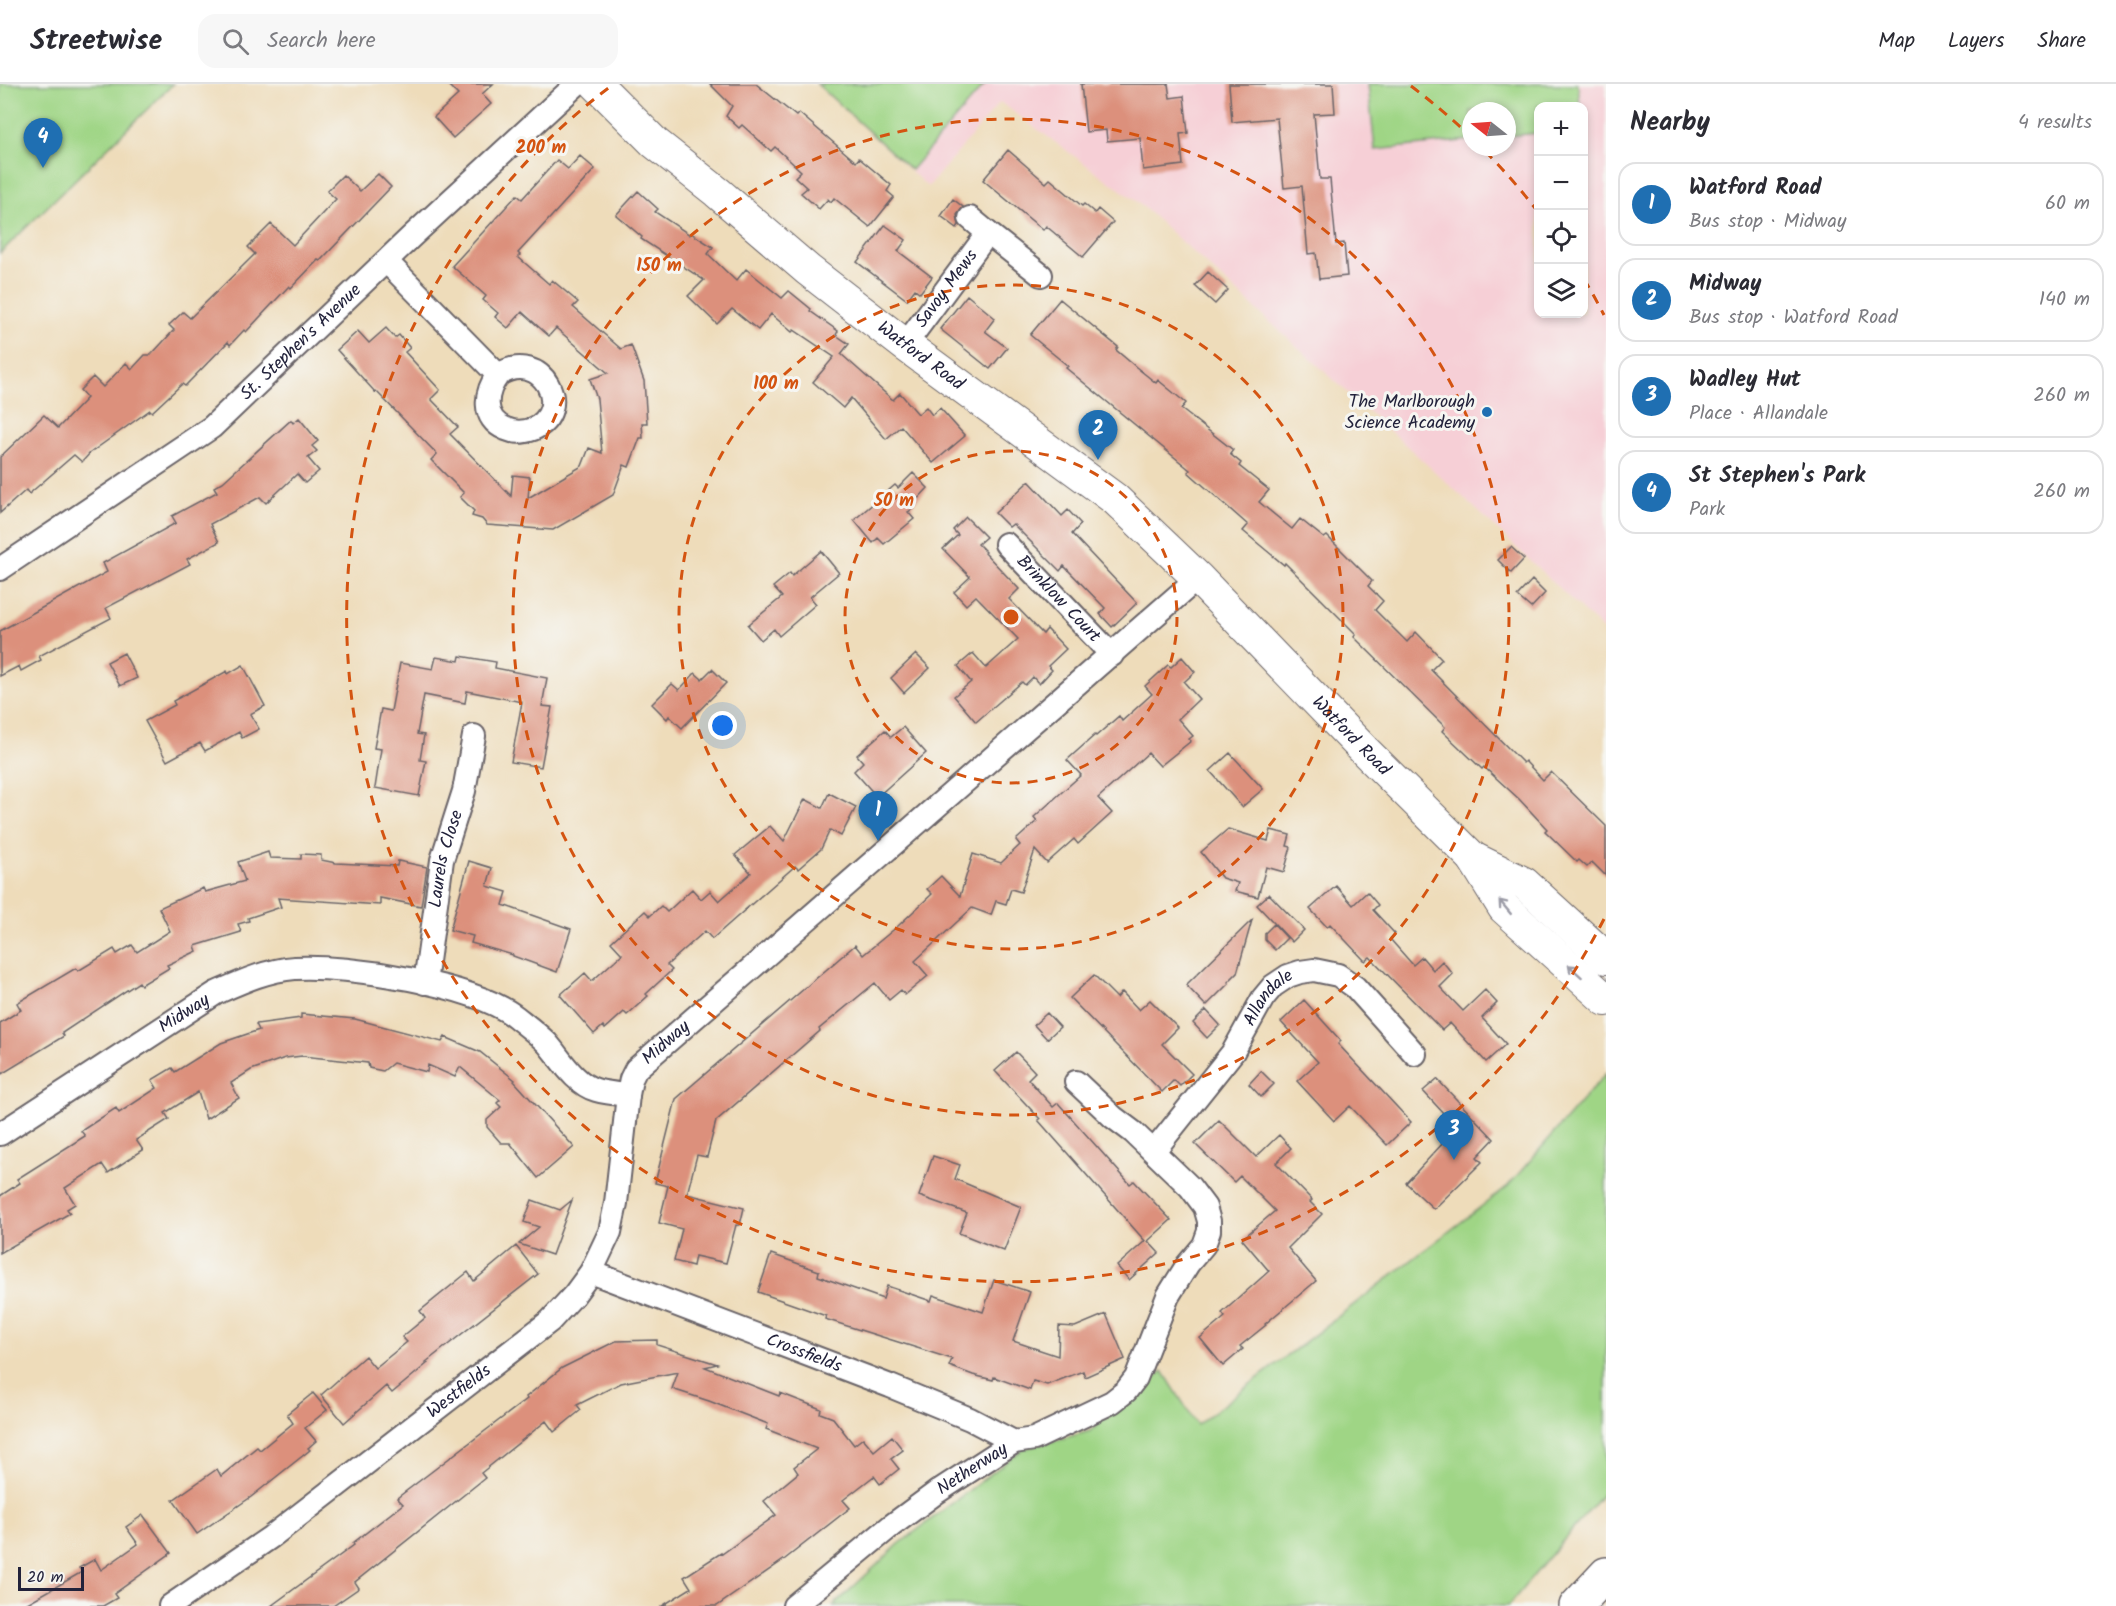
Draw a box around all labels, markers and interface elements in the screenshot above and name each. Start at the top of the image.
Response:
search box [198,14,618,68]
text: Streetwise [30,19,162,64]
text: Search here [267,24,376,59]
icon: search [219,25,252,58]
text: Map [1878,25,1915,58]
text: Layers [1948,25,2004,58]
text: Share [2037,25,2086,58]
north arrow [1462,102,1516,156]
map controls [1534,102,1588,318]
button: + [1534,102,1588,156]
text: Nearby [1630,102,1710,144]
text: 4 results [2018,107,2092,139]
pin: 4 [24,118,63,168]
text: 200 m [516,134,567,163]
button: − [1534,156,1588,210]
text: Watford Road [1689,171,1822,206]
text: 1 [1648,188,1655,220]
text: 60 m [2045,188,2090,220]
text: Bus stop · Midway [1689,206,1846,238]
button: locate [1534,210,1588,264]
street label: Savoy Mews [908,243,986,334]
text: 150 m [636,252,682,281]
button: layers [1534,264,1588,318]
text: Midway [1689,267,1762,302]
street label: St. Stephen's Avenue [233,277,368,408]
text: 2 [1646,284,1657,316]
text: 140 m [2039,284,2090,316]
text: Bus stop · Watford Road [1689,302,1898,334]
street label: Watford Road [871,314,971,399]
text: Wadley Hut [1689,363,1801,398]
text: 100 m [753,370,799,399]
text: 3 [1646,380,1657,412]
text: 260 m [2033,380,2090,412]
place label: The Marlborough Science Academy [1345,388,1476,438]
text: Place · Allandale [1689,398,1828,430]
marker: The Marlborough Science Academy [1480,405,1494,419]
pin: 2 [1078,410,1118,460]
text: St Stephen's Park [1689,459,1865,494]
text: 4 [1646,476,1657,508]
text: 260 m [2033,476,2090,508]
text: 50 m [873,487,914,516]
text: Park [1689,494,1725,526]
street label: Brinklow Court [1009,548,1108,650]
centre of rings [1001,607,1021,627]
street label: Watford Road [1305,689,1398,784]
your location [708,711,737,740]
pin: 1 [858,792,898,841]
street label: Laurels Close [421,806,471,909]
one-way arrow [1499,899,1512,915]
street label: Allandale [1236,962,1299,1032]
one-way arrow [1568,964,1583,978]
street label: Midway [153,986,216,1041]
street label: Midway [635,1013,697,1072]
pin: 3 [1434,1110,1474,1160]
street label: Crossfields [762,1326,846,1381]
street label: Westfields [420,1357,498,1426]
street label: Netherway [931,1435,1014,1503]
scale bar [18,1564,84,1592]
text: 20 m [27,1565,63,1590]

